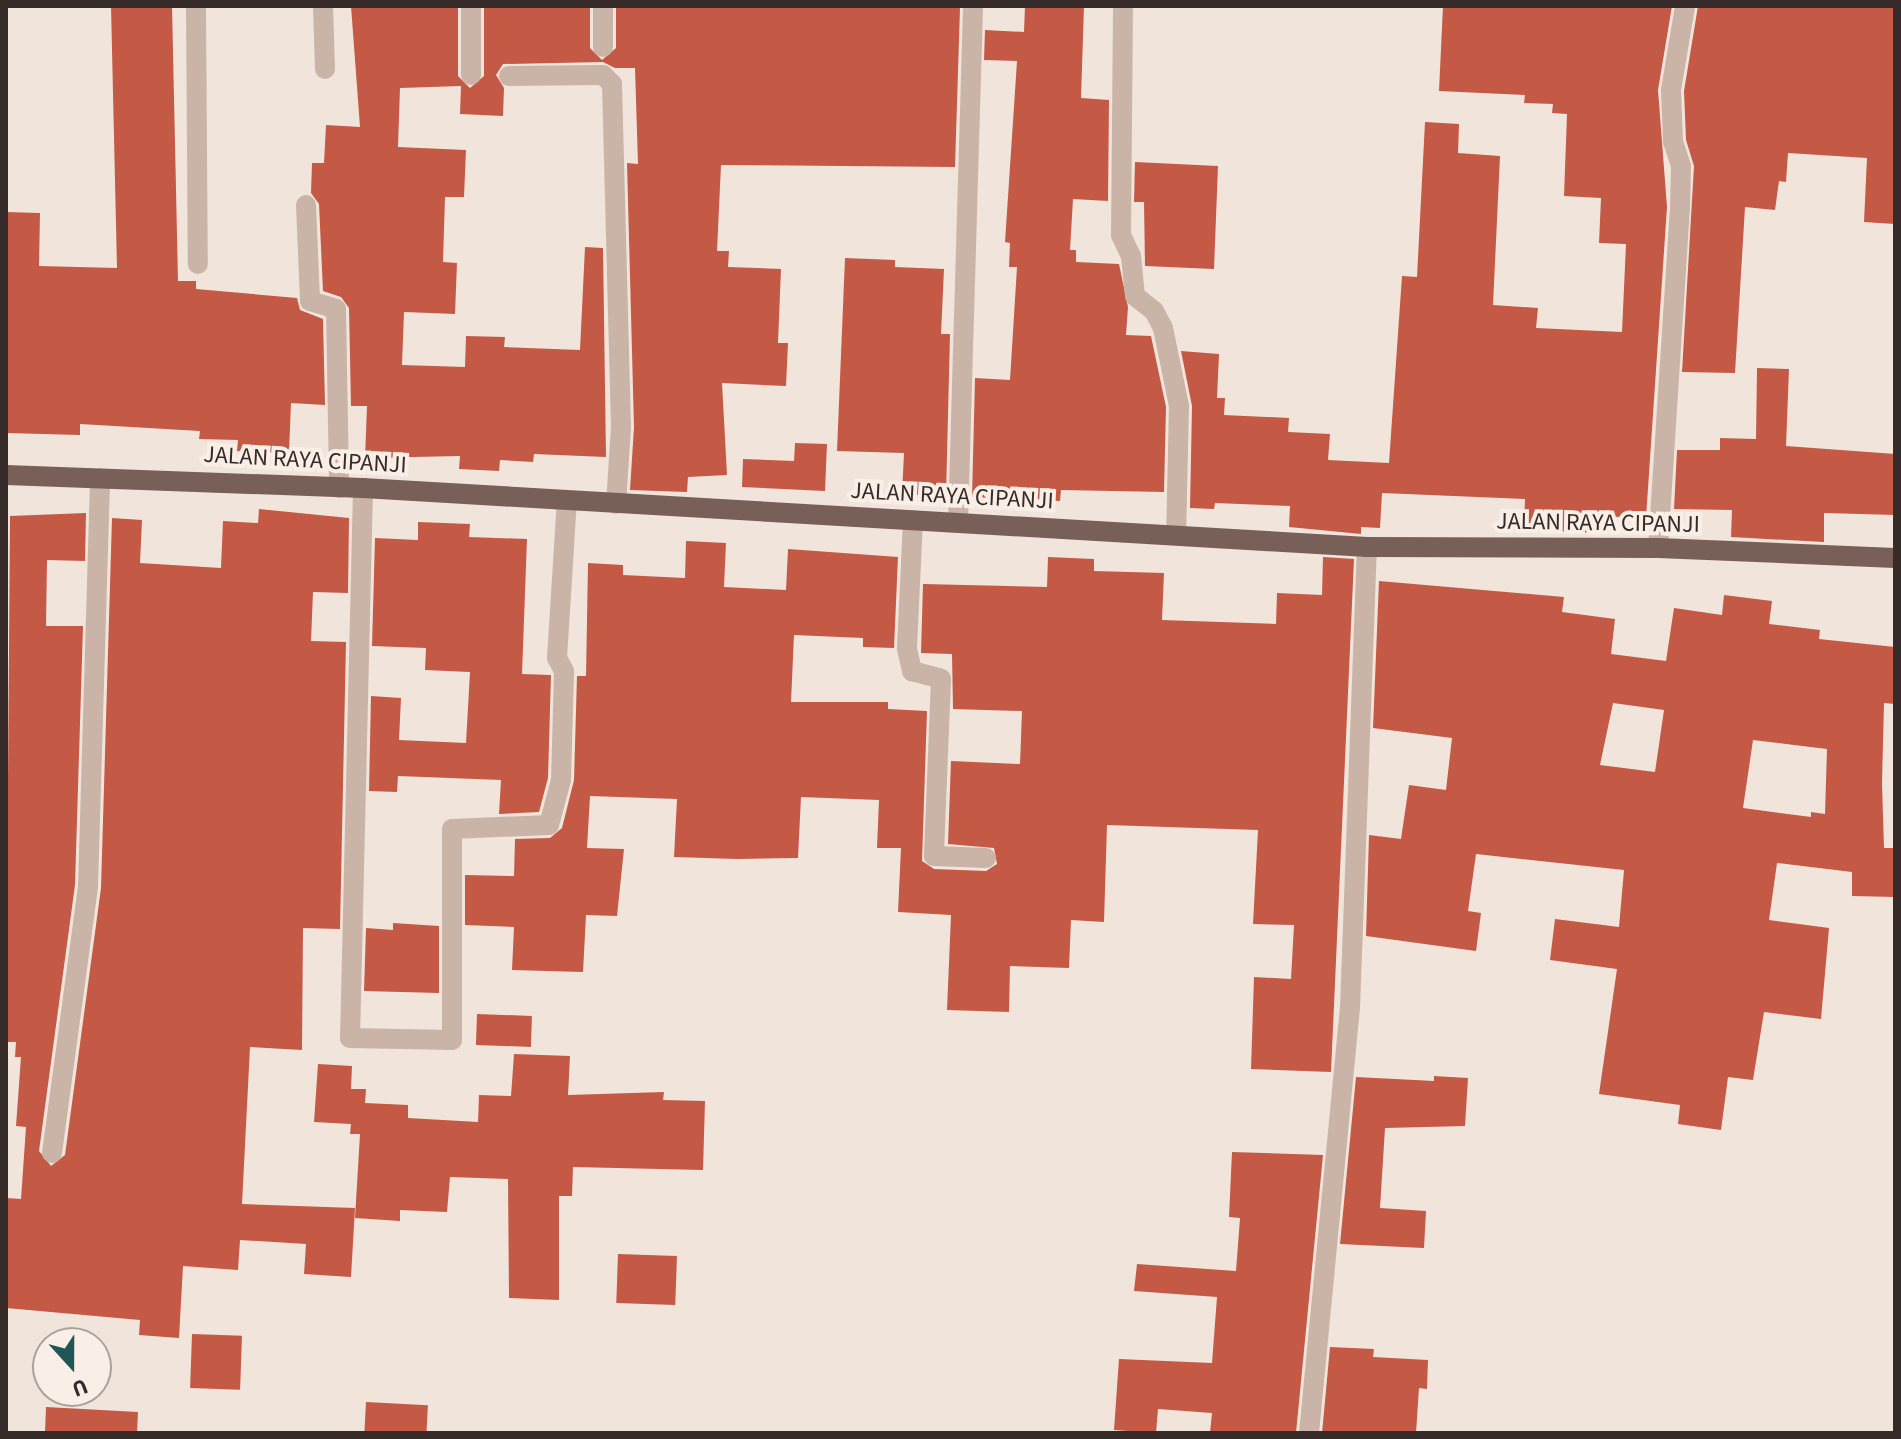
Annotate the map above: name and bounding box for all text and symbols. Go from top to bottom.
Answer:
street label: JALAN RAYA CIPANJI [203,440,407,480]
street label: JALAN RAYA CIPANJI [850,476,1054,516]
street label: JALAN RAYA CIPANJI [1496,507,1700,539]
north arrow [32,1327,112,1407]
text: U [67,1370,92,1405]

